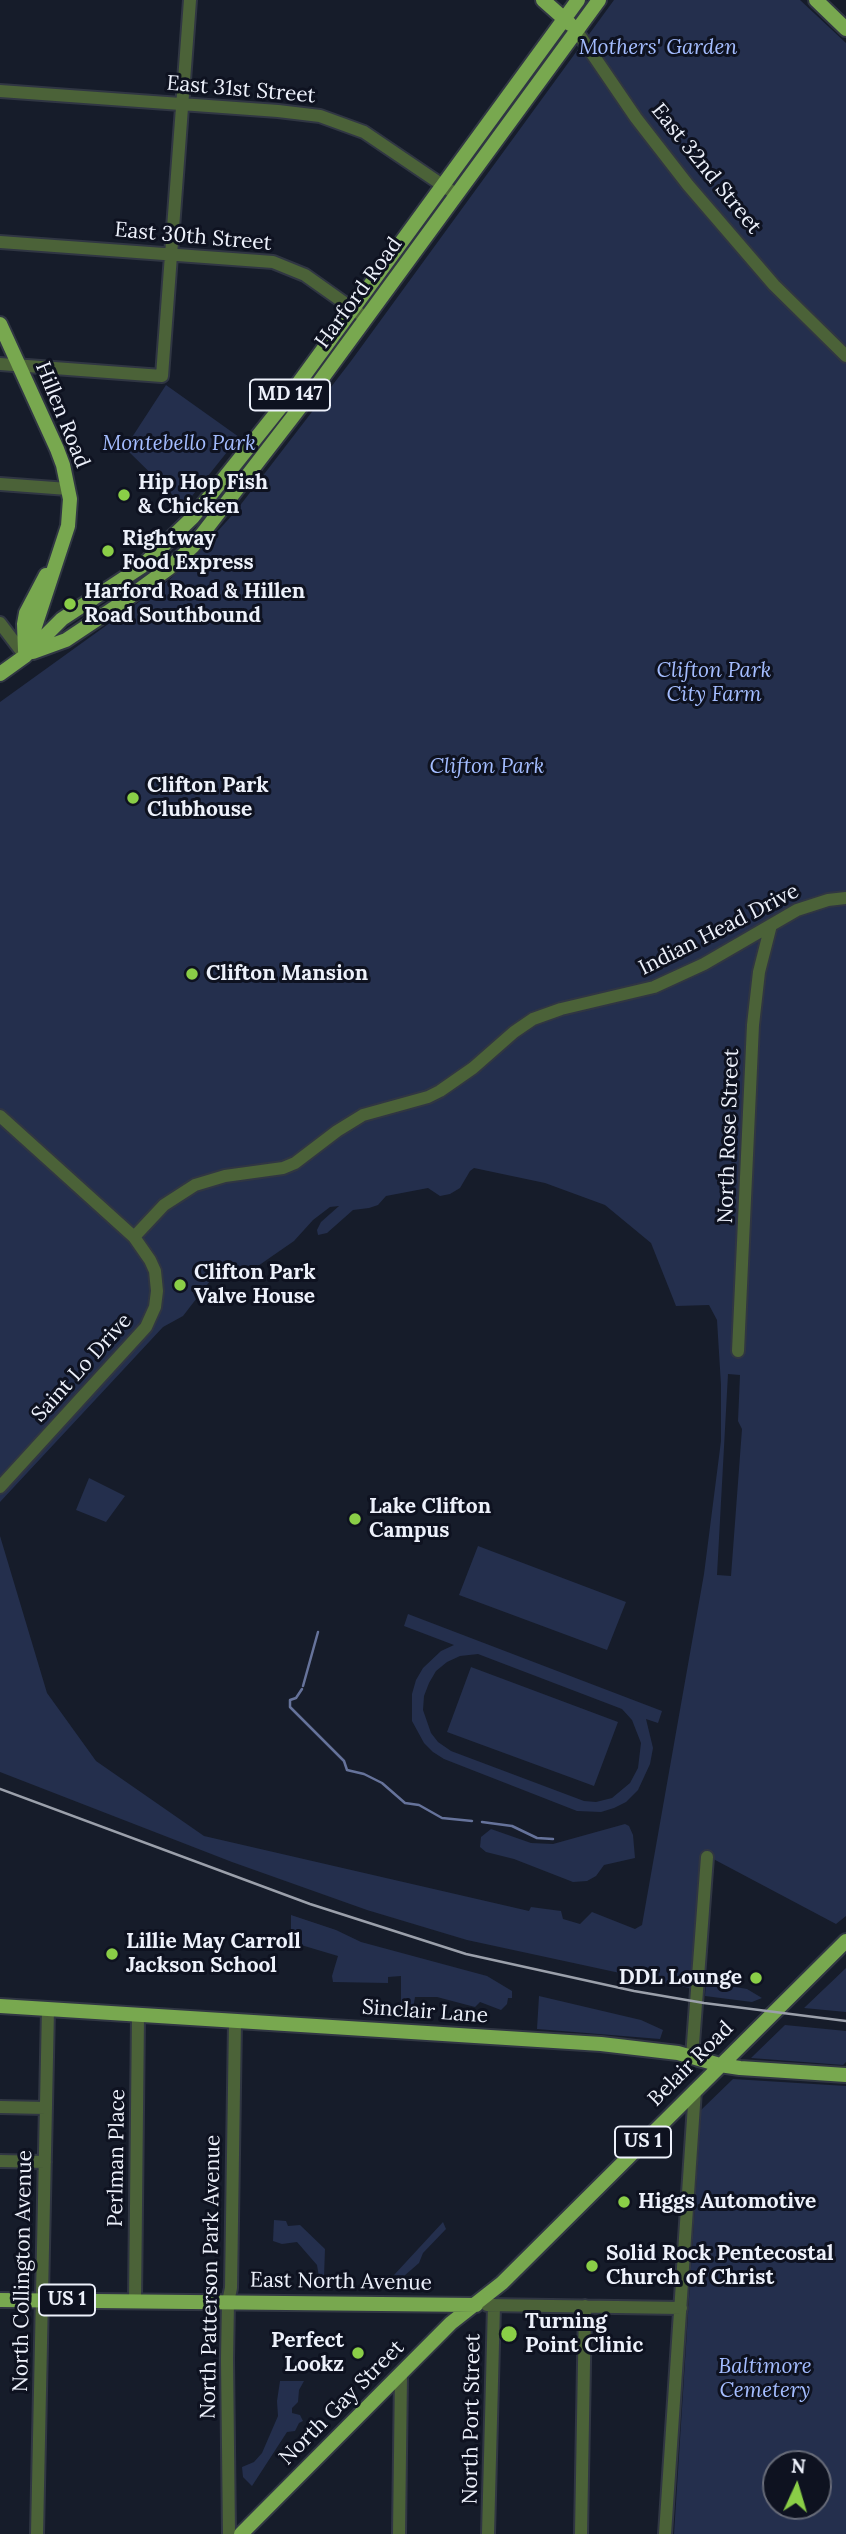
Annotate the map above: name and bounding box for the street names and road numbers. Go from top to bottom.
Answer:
street label: East 31st Street [165,71,317,109]
street label: East 32nd Street [646,99,766,239]
street label: East 30th Street [113,218,273,256]
street label: Harford Road [310,233,408,353]
street label: Hillen Road [29,358,95,472]
road number: MD 147 [250,380,330,410]
street label: Indian Head Drive [635,879,803,981]
street label: North Rose Street [713,1048,745,1224]
street label: Saint Lo Drive [27,1309,137,1427]
street label: Sinclair Lane [361,1995,489,2029]
street label: Belair Road [643,2016,739,2112]
street label: Perlman Place [103,2089,131,2227]
road number: US 1 [615,2126,671,2158]
street label: North Patterson Park Avenue [196,2135,226,2419]
street label: North Collington Avenue [8,2150,38,2392]
street label: East North Avenue [250,2268,432,2296]
road number: US 1 [39,2284,95,2316]
street label: North Port Street [458,2333,486,2505]
street label: North Gay Street [274,2335,410,2471]

